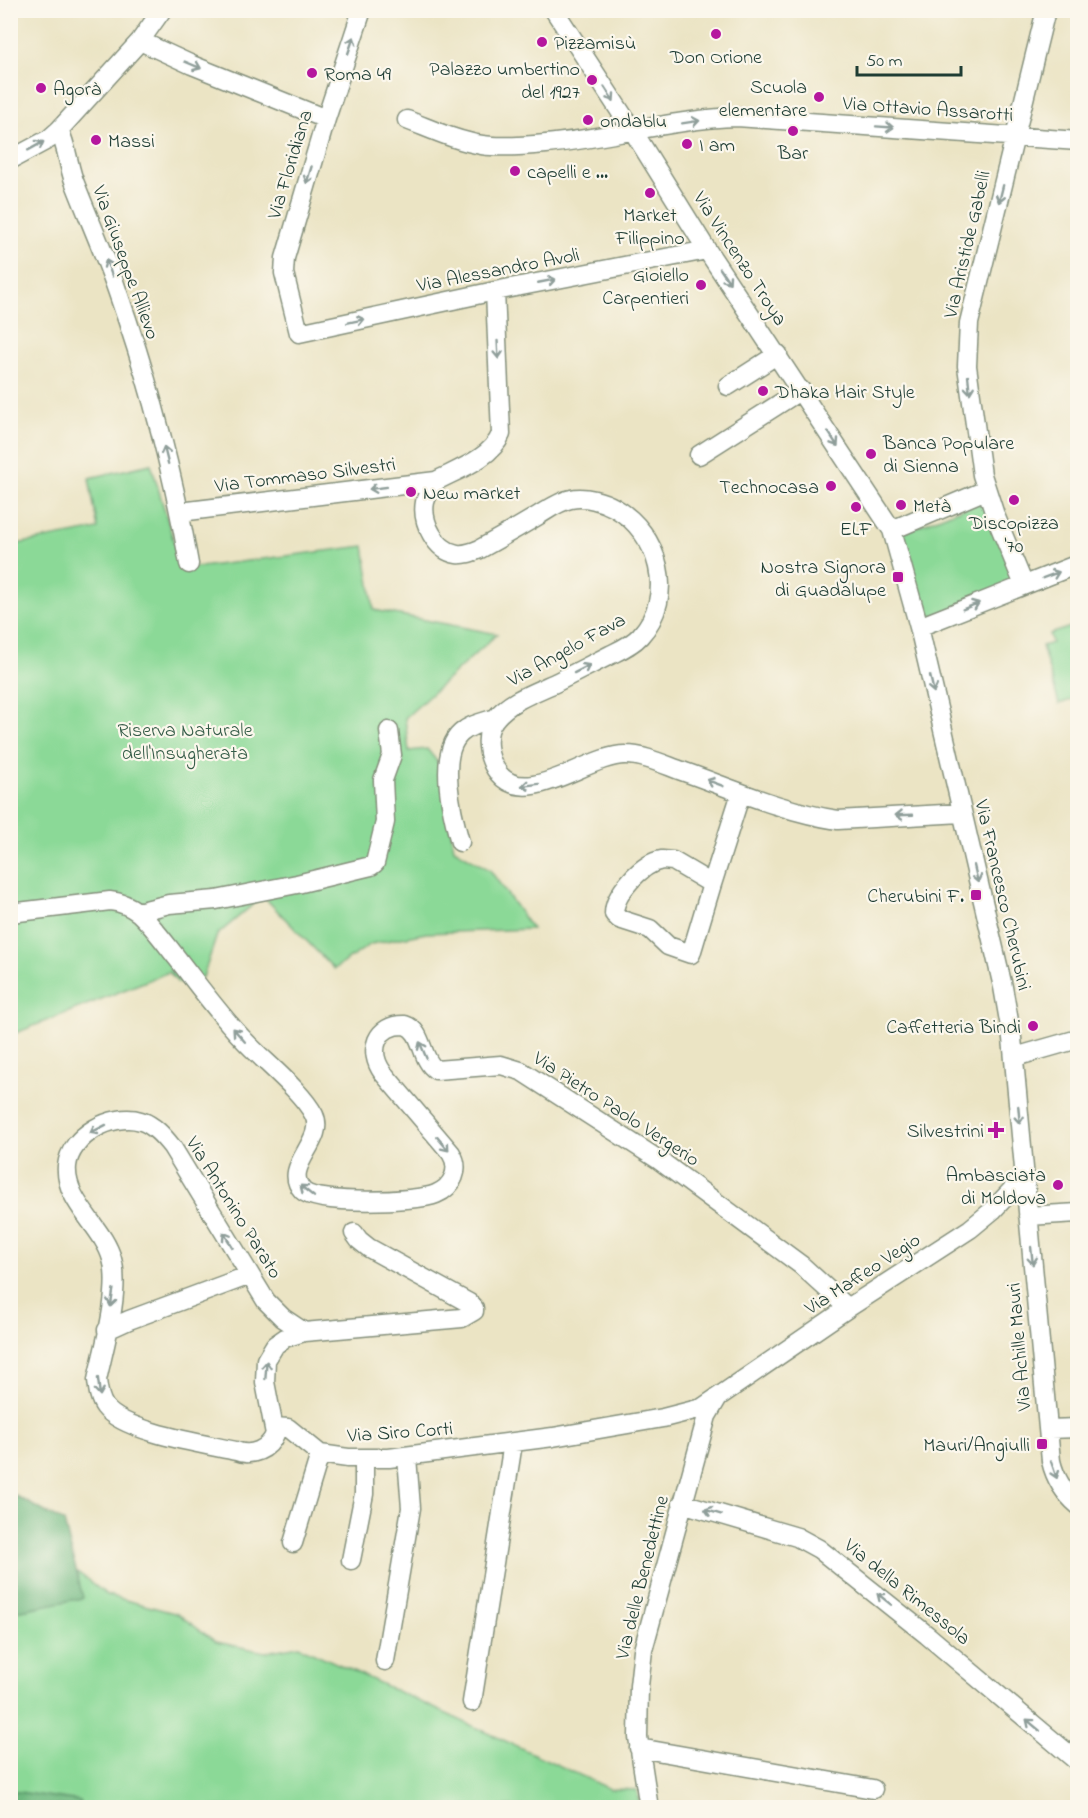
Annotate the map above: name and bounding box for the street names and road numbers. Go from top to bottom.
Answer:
street label: Via Ottavio Assarotti [841,90,1014,131]
street label: Via Floridiana [261,107,322,224]
street label: Via Aristide Gabelli [937,168,1000,322]
street label: Via Giuseppe Allievo [83,181,166,344]
street label: Via Vincenzo Troya [684,186,793,332]
street label: Via Alessandro Avoli [414,241,582,302]
street label: Via Tommaso Silvestri [212,451,397,502]
street label: Via Angelo Fava [502,607,632,697]
street label: Via Francesco Cherubini [965,796,1038,994]
street label: Via Pietro Paolo Vergerio [525,1045,705,1176]
street label: Via Antonino Parato [177,1131,288,1285]
street label: Via Maffeo Vegio [799,1227,928,1325]
street label: Via Achille Mauri [1000,1281,1041,1413]
street label: Via Siro Corti [345,1415,454,1452]
street label: Via delle Benedettine [609,1493,678,1664]
street label: Via della Rimessola [836,1532,976,1653]

